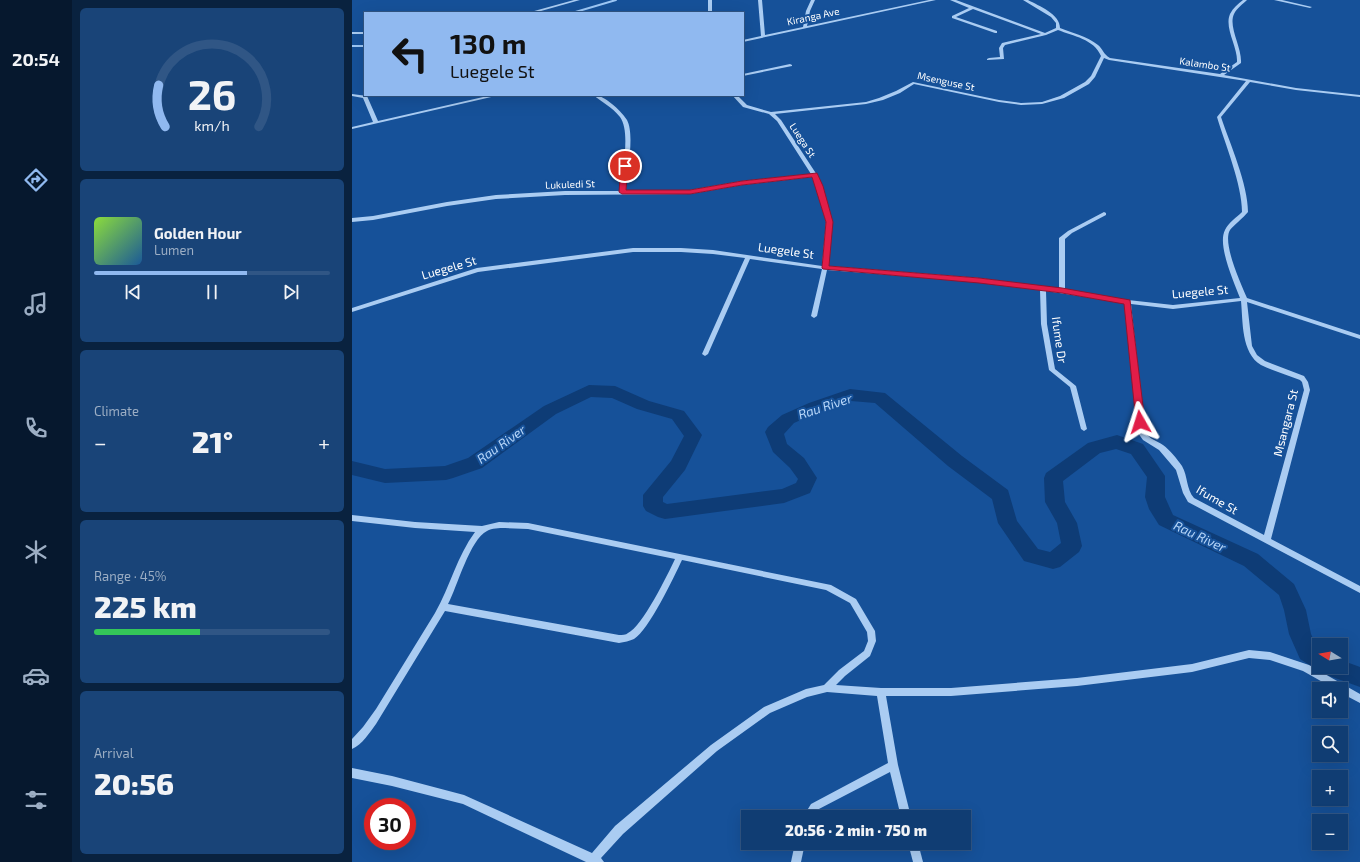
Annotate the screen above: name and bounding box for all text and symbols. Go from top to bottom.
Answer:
street label: Kiranga Ave [786,5,840,27]
text: 130 m [450,26,526,60]
icon: left [384,28,436,80]
text: 20:54 [12,48,60,70]
street label: Kalambo St [1179,54,1232,74]
text: Luegele St [450,60,535,82]
text: 26 [188,68,236,118]
street label: Msenguse St [916,69,976,93]
text: km/h [194,117,230,134]
street label: Luega St [787,120,819,160]
pin [608,149,642,183]
icon: arrive [614,155,636,177]
icon: directions [22,166,50,194]
street label: Lukuledi St [545,177,595,191]
text: Golden Hour [154,224,242,242]
street label: Luegele St [757,239,815,261]
text: Lumen [154,242,194,258]
street label: Luegele St [420,252,478,282]
icon: previous [122,281,144,303]
icon: pause [201,281,223,303]
icon: next [280,281,302,303]
street label: Luegele St [1171,282,1229,300]
icon: music [22,290,50,318]
street label: Ifume Dr [1050,316,1070,364]
street label: Msangara St [1270,387,1300,458]
water label: Rau River [796,389,855,422]
position arrow [1119,401,1161,443]
text: Climate [94,403,139,419]
icon: phone [22,414,50,442]
water label: Rau River [473,421,529,467]
text: 21° [192,423,233,459]
text: − [94,429,107,455]
text: + [318,429,330,455]
street label: Ifume St [1194,482,1241,517]
water label: Rau River [1171,517,1229,555]
icon: climate [22,538,50,566]
text: Range · 45% [94,568,166,584]
text: 225 km [94,588,197,624]
north arrow [1312,638,1348,674]
map controls [1312,638,1348,850]
icon: car [22,662,50,690]
button: sound [1312,682,1348,718]
button: search [1312,726,1348,762]
text: Arrival [94,745,134,761]
text: 20:56 [94,765,174,801]
button: + [1312,770,1348,806]
icon: filters [22,786,50,814]
speed limit sign: 30 [364,798,416,850]
button: − [1312,814,1348,850]
text: 20:56 · 2 min · 750 m [785,821,927,839]

